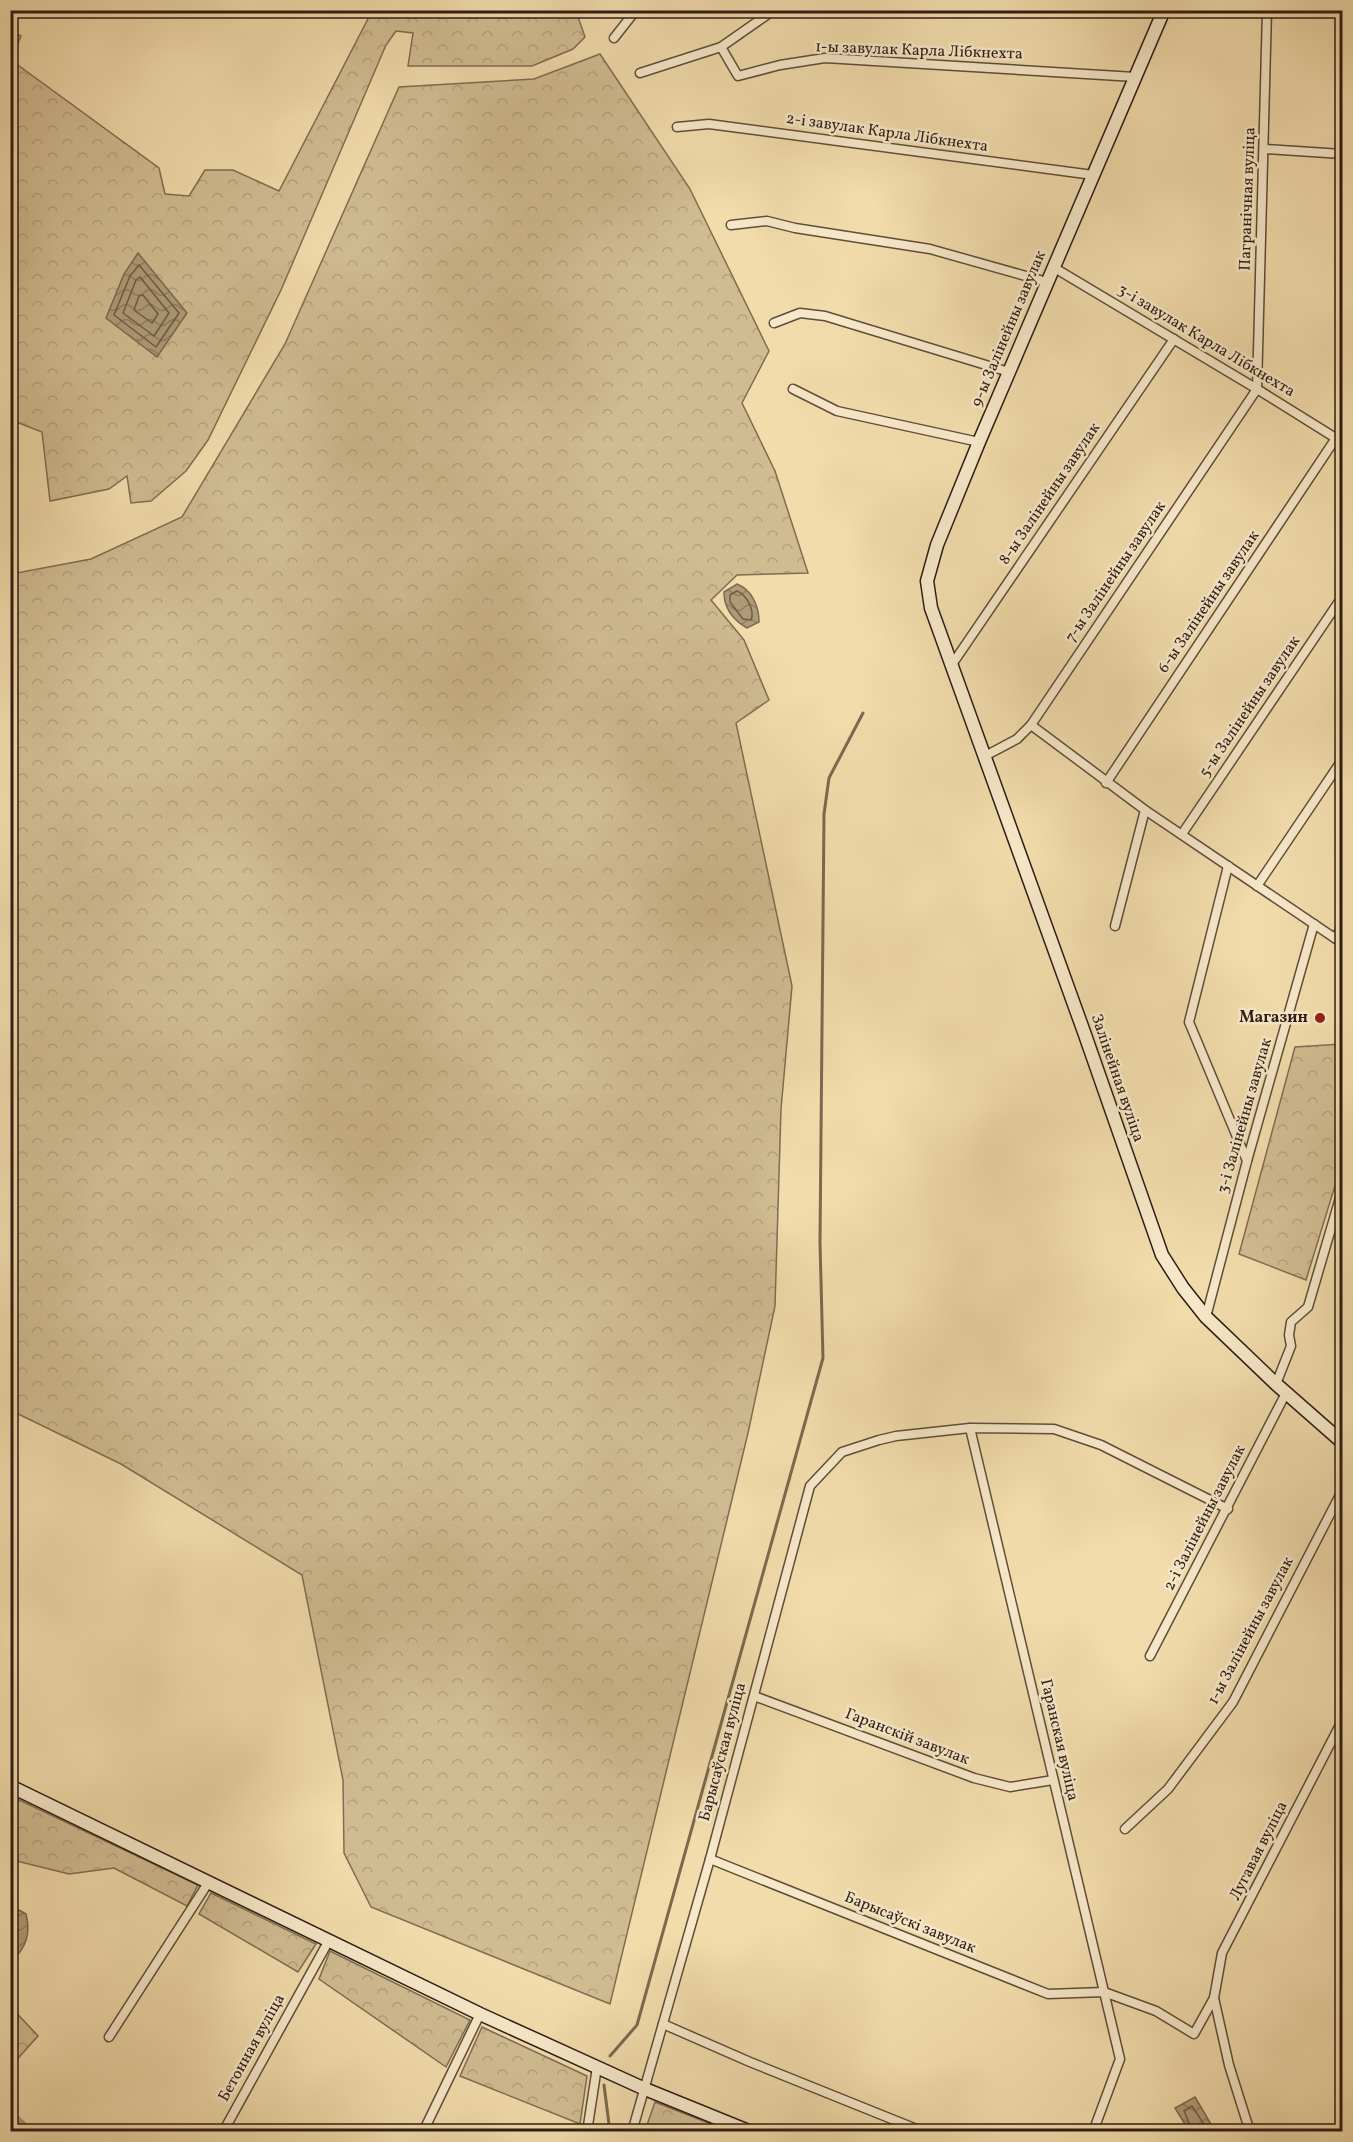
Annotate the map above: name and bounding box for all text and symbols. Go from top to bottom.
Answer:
street label: 1-ы завулак Карла Лібкнехта [815,36,1023,66]
street label: 2-і завулак Карла Лібкнехта [784,108,990,158]
street label: Пагранічная вуліца [1235,127,1262,271]
street label: 9-ы Залінейны завулак [966,247,1052,410]
street label: 3-і завулак Карла Лібкнехта [1113,279,1299,403]
street label: 8-ы Залінейны завулак [994,418,1106,569]
street label: 7-ы Залінейны завулак [1060,497,1172,647]
street label: 6-ы Залінейны завулак [1153,526,1265,678]
street label: 5-ы Залінейны завулак [1194,631,1306,782]
place label: Магазин [1239,1007,1308,1029]
street label: Залінейная вуліца [1085,1011,1149,1145]
marker: Магазин [1313,1011,1327,1025]
street label: 3-і Залінейны завулак [1212,1035,1278,1196]
street label: 2-і Залінейны завулак [1159,1441,1252,1595]
street label: 1-ы Залінейны завулак [1203,1553,1300,1709]
street label: Гаранская вуліца [1034,1677,1084,1803]
street label: Барысаўская вуліца [694,1680,752,1824]
street label: Гаранскій завулак [842,1703,973,1771]
street label: Лугавая вуліца [1225,1798,1293,1904]
street label: Барысаўскі завулак [841,1887,979,1960]
street label: Бетонная вуліца [213,1990,291,2106]

